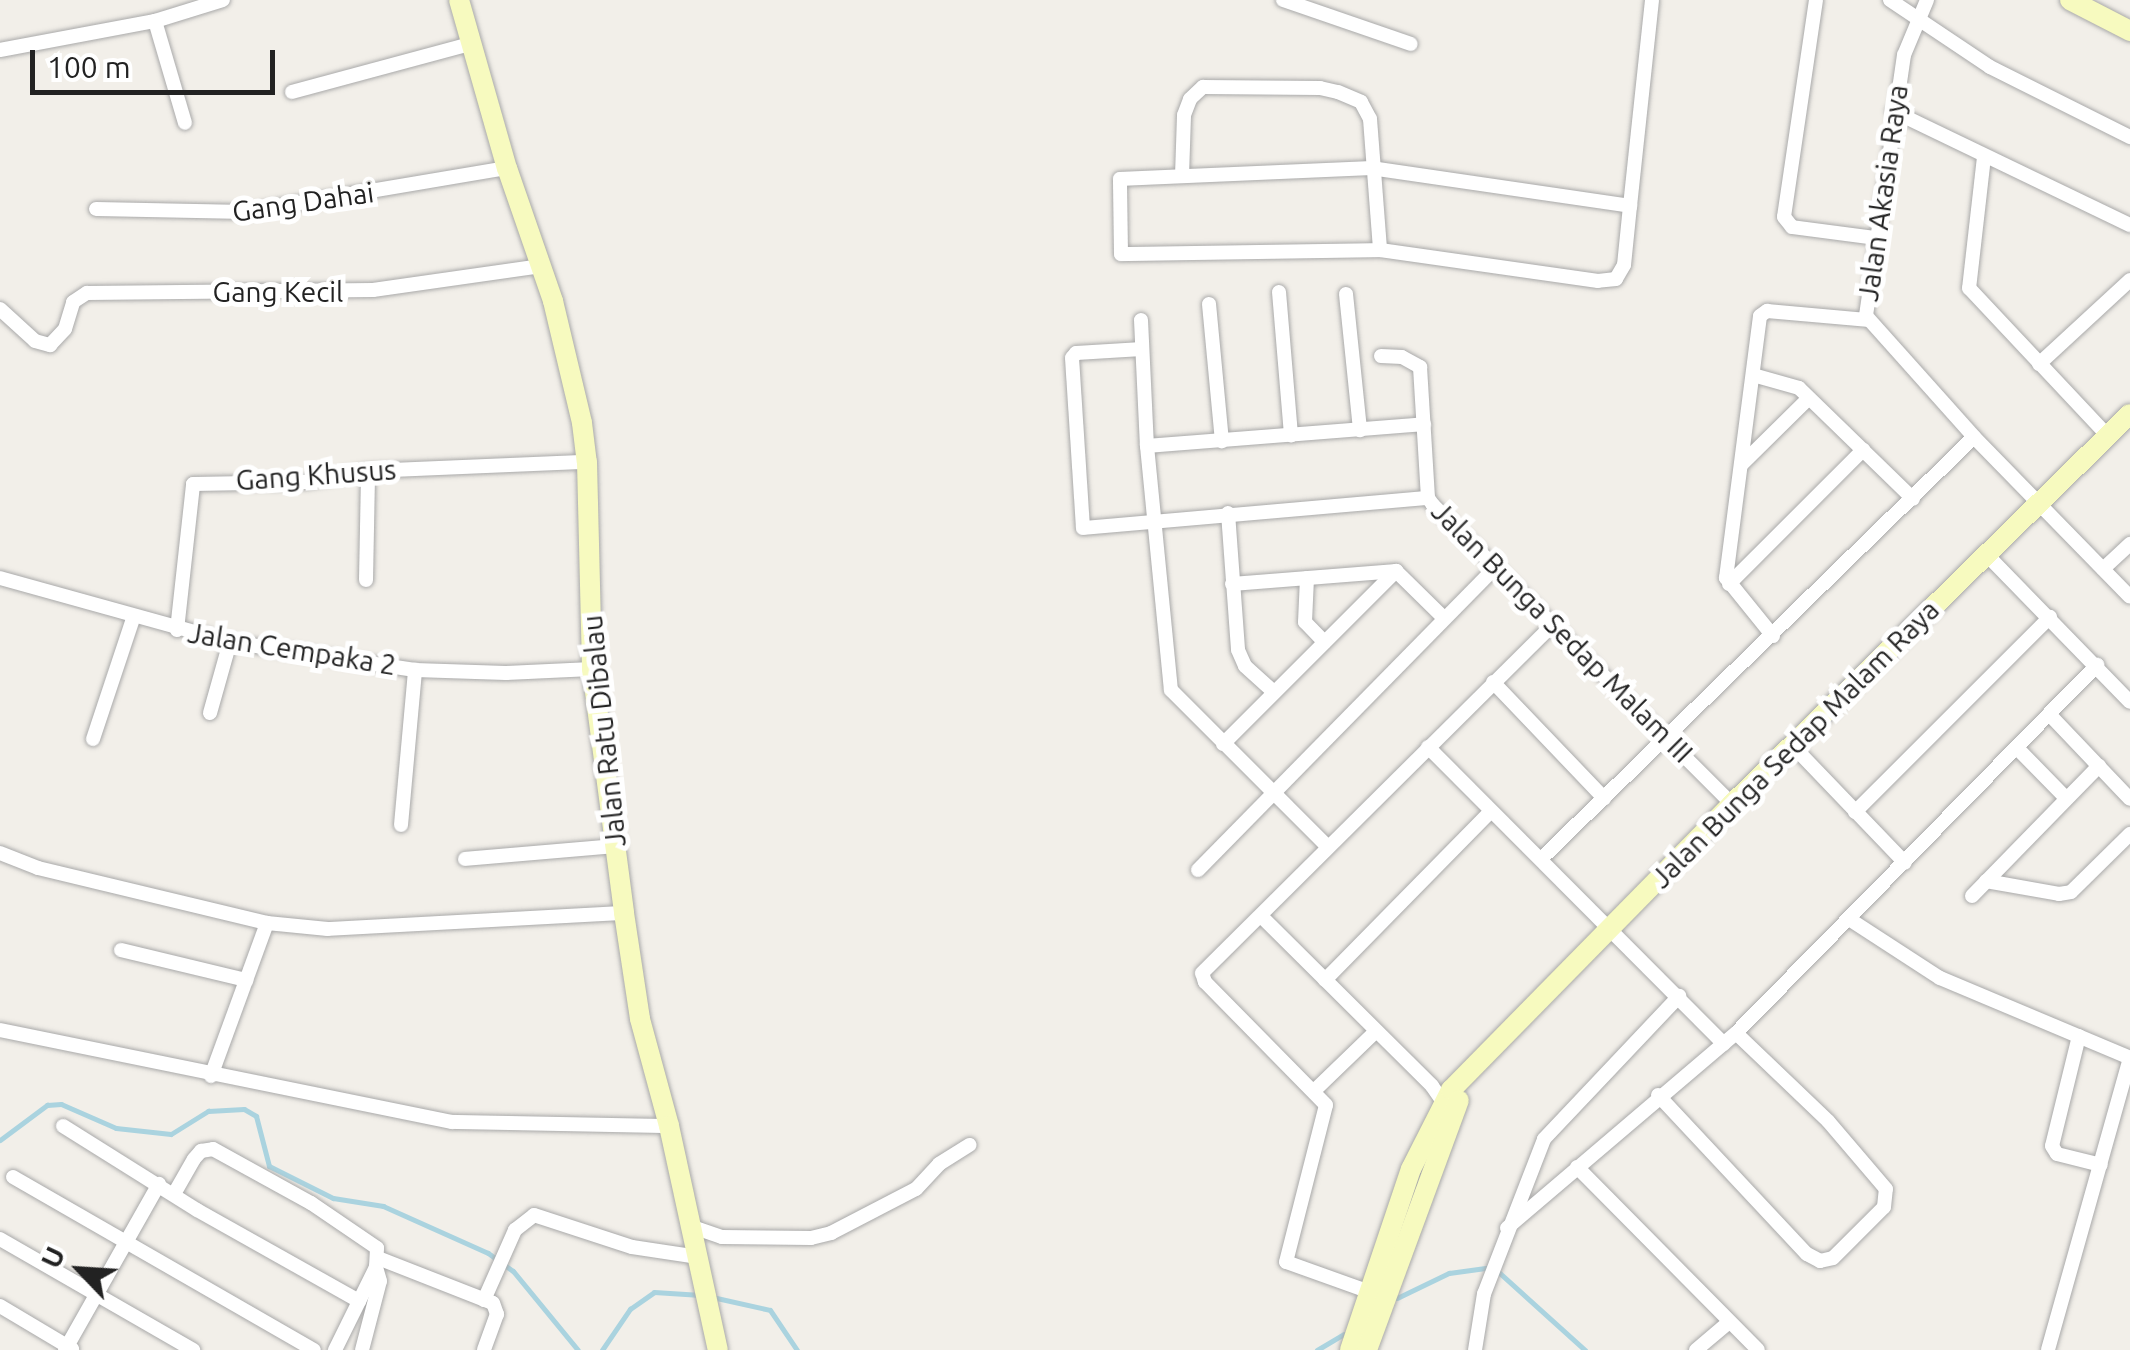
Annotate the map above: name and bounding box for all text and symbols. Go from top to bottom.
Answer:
scale bar [35,30,280,92]
text: 100 m [47,50,131,84]
street label: Jalan Akasia Raya [1851,83,1915,303]
street label: Gang Dahai [230,175,376,229]
street label: Gang Kecil [213,275,343,309]
street label: Gang Khusus [235,453,397,497]
street label: Jalan Bunga Sedap Malam III [1425,495,1699,769]
street label: Jalan Bunga Sedap Malam Raya [1644,593,1946,895]
street label: Jalan Ratu Dibalau [575,614,633,848]
street label: Jalan Cempaka 2 [185,616,399,682]
north arrow [30,1220,130,1320]
text: U [34,1242,71,1273]

